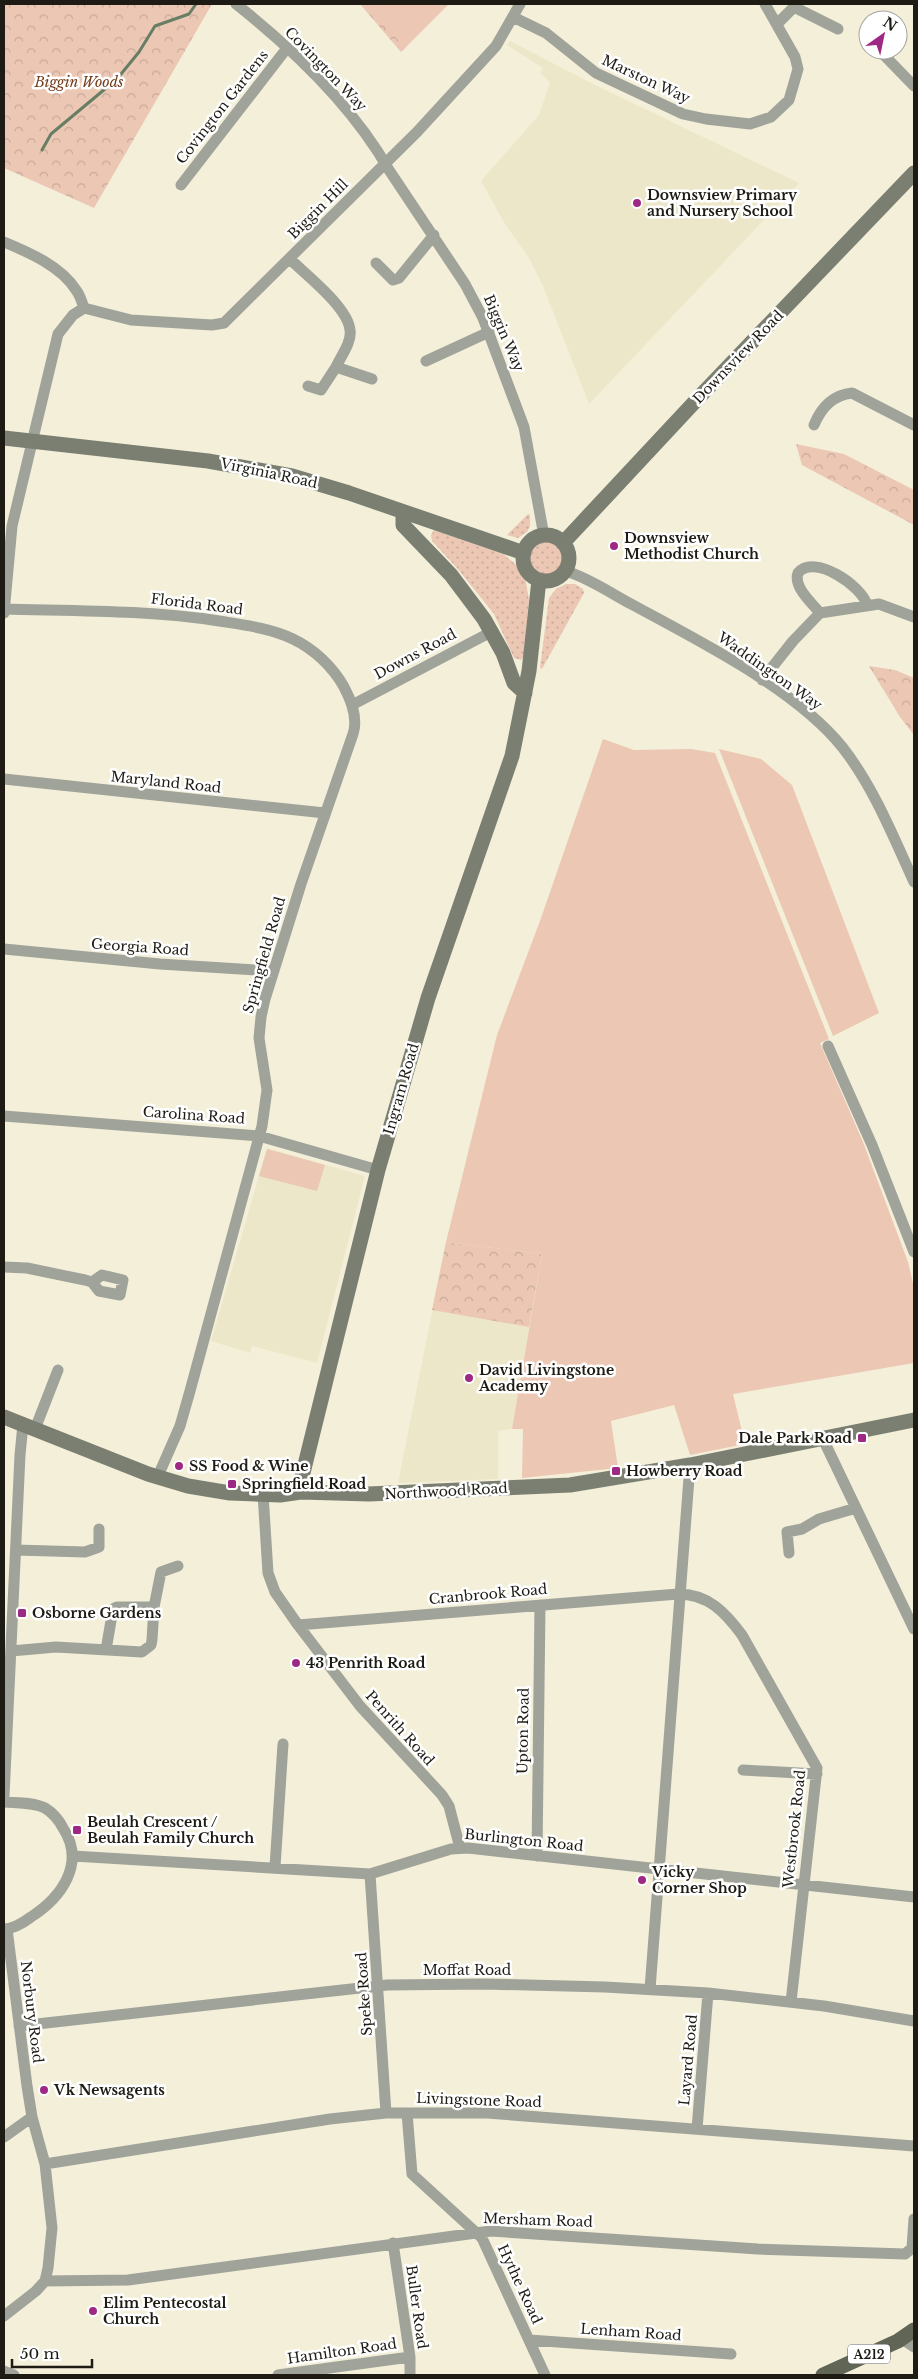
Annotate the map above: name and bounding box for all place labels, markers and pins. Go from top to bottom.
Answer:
place label: Downsview Primary and Nursery School [647,186,798,220]
marker: Downsview Primary and Nursery School [631,197,643,209]
place label: Downsview Methodist Church [624,529,759,563]
marker: Downsview Methodist Church [608,540,620,552]
place label: David Livingstone Academy [478,1361,614,1395]
marker: David Livingstone Academy [463,1372,475,1384]
place label: Dale Park Road [738,1429,852,1447]
marker: Dale Park Road [856,1432,868,1444]
place label: SS Food & Wine [189,1457,308,1475]
marker: SS Food & Wine [173,1460,185,1472]
place label: Howberry Road [626,1462,743,1480]
marker: Howberry Road [610,1465,622,1477]
place label: Springfield Road [242,1475,367,1493]
marker: Springfield Road [226,1478,238,1490]
place label: Osborne Gardens [32,1604,162,1622]
marker: Osborne Gardens [16,1607,28,1619]
place label: 43 Penrith Road [306,1654,426,1672]
marker: 43 Penrith Road [290,1657,302,1669]
place label: Beulah Crescent / Beulah Family Church [87,1813,254,1847]
marker: Beulah Crescent / Beulah Family Church [71,1824,83,1836]
place label: Vicky Corner Shop [651,1863,747,1897]
marker: Vicky Corner Shop [636,1874,648,1886]
place label: Vk Newsagents [53,2081,165,2099]
marker: Vk Newsagents [38,2084,50,2096]
place label: Elim Pentecostal Church [103,2294,227,2328]
marker: Elim Pentecostal Church [87,2305,99,2317]

